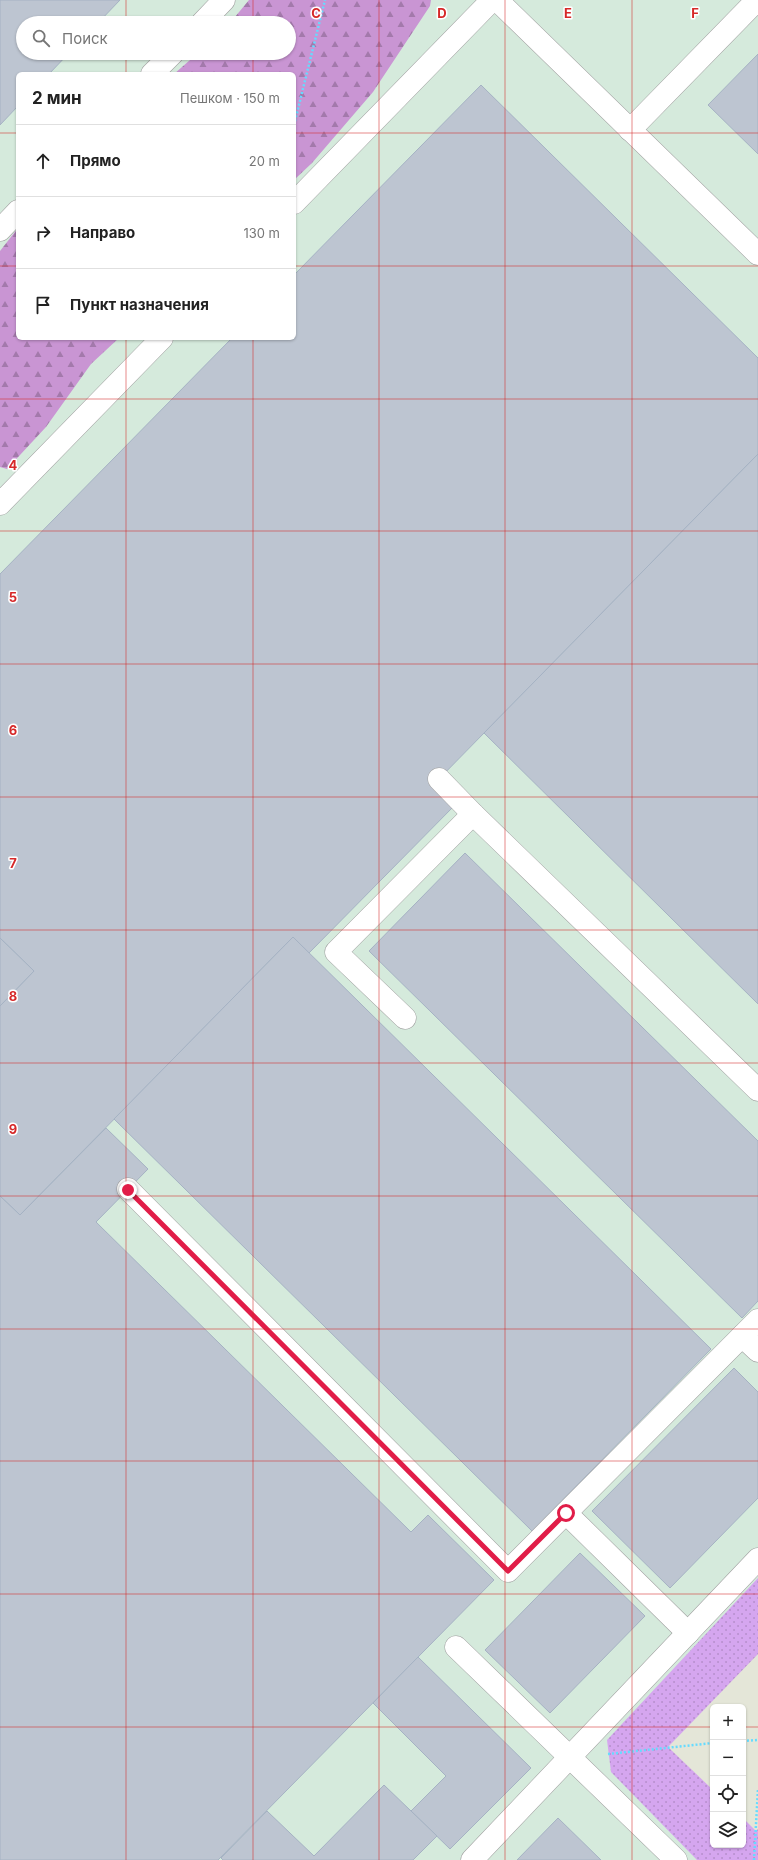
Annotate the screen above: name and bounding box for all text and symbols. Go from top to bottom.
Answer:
text: C [311,5,321,21]
text: D [437,5,447,21]
text: E [564,5,572,21]
text: F [691,5,699,21]
search box [16,16,296,60]
icon: search [30,27,52,49]
text: Поиск [62,29,108,48]
text: 2 мин [32,88,82,108]
text: Пешком · 150 m [180,90,280,106]
icon: ahead [32,150,54,172]
text: Прямо [70,151,121,170]
text: 20 m [249,153,280,169]
icon: right [32,222,54,244]
text: Направо [70,223,135,242]
text: 130 m [243,225,280,241]
icon: arrive [32,294,54,316]
text: Пункт назначения [70,295,209,314]
text: 4 [9,457,18,473]
text: 5 [9,589,17,605]
text: 6 [9,722,17,738]
text: 7 [9,855,17,871]
text: 8 [9,988,17,1004]
text: 9 [9,1121,17,1137]
route end [119,1181,137,1199]
route start [557,1504,575,1522]
map controls [710,1704,746,1848]
button: + [710,1704,746,1740]
button: − [710,1740,746,1776]
button: locate [710,1776,746,1812]
button: layers [710,1812,746,1848]

